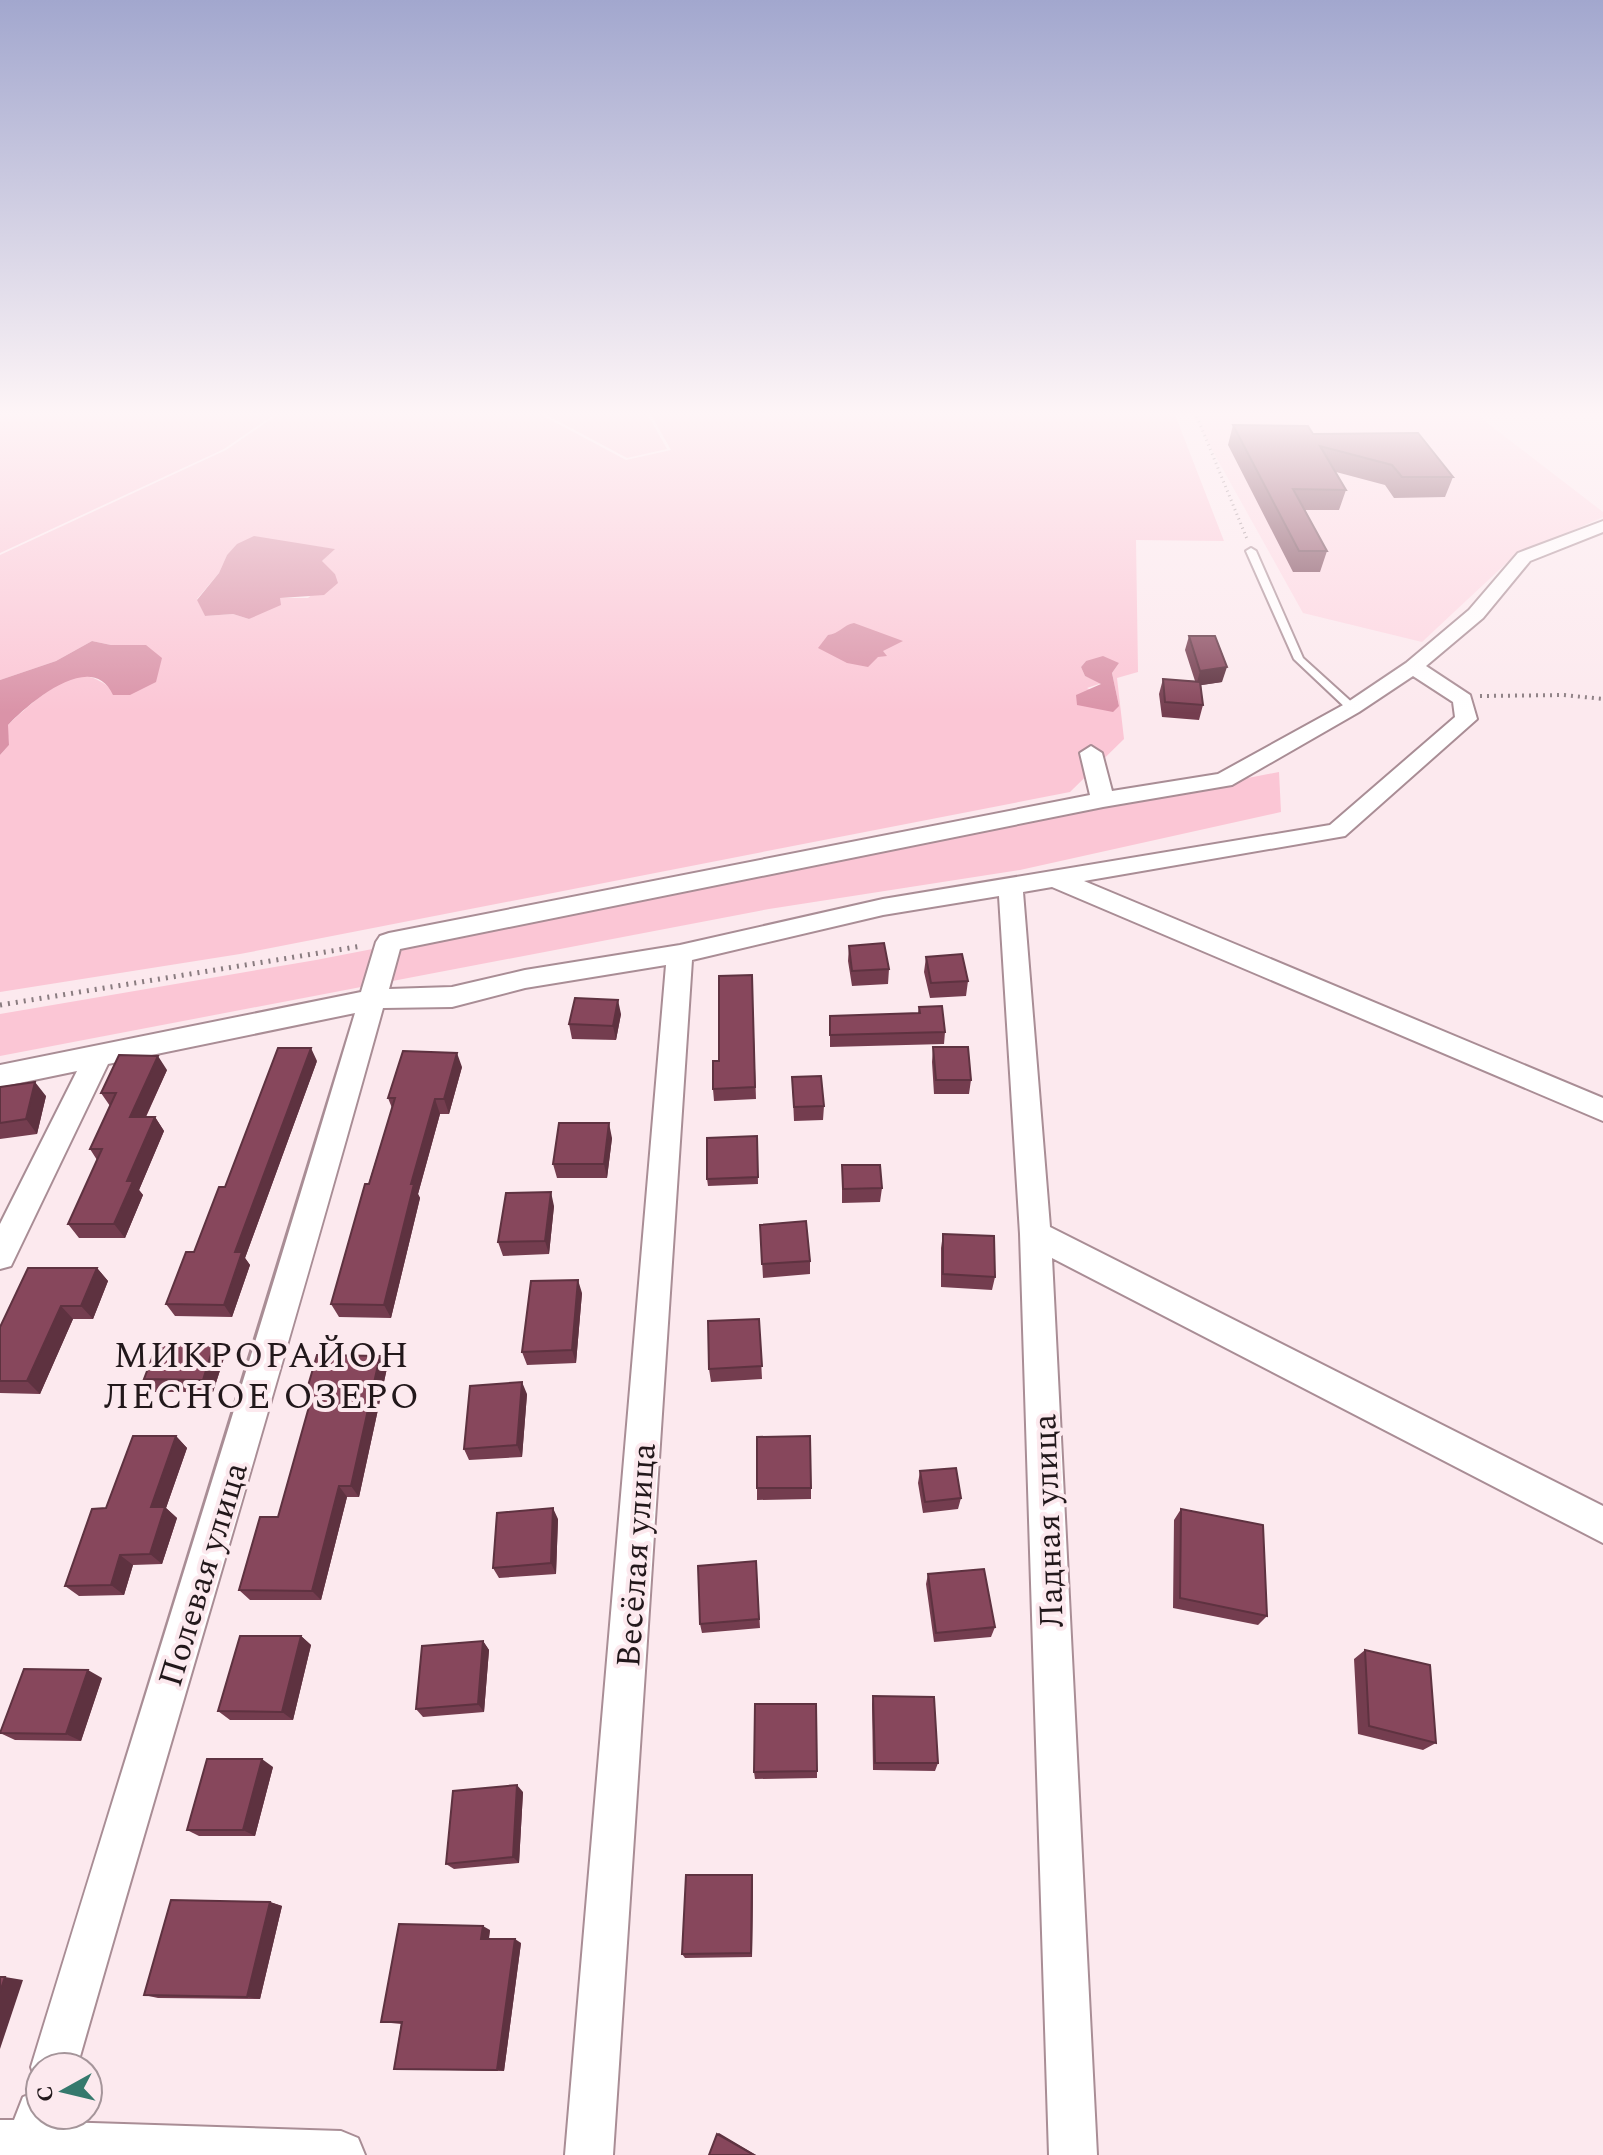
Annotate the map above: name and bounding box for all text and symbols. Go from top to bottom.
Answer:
district label: МИКРОРАЙОН ЛЕСНОЕ ОЗЕРО [103,1329,421,1425]
street label: Ладная улица [1019,1412,1079,1629]
street label: Весёлая улица [603,1441,671,1669]
street label: Полевая улица [145,1455,263,1693]
north arrow [24,2051,104,2131]
text: С [28,2084,63,2104]

